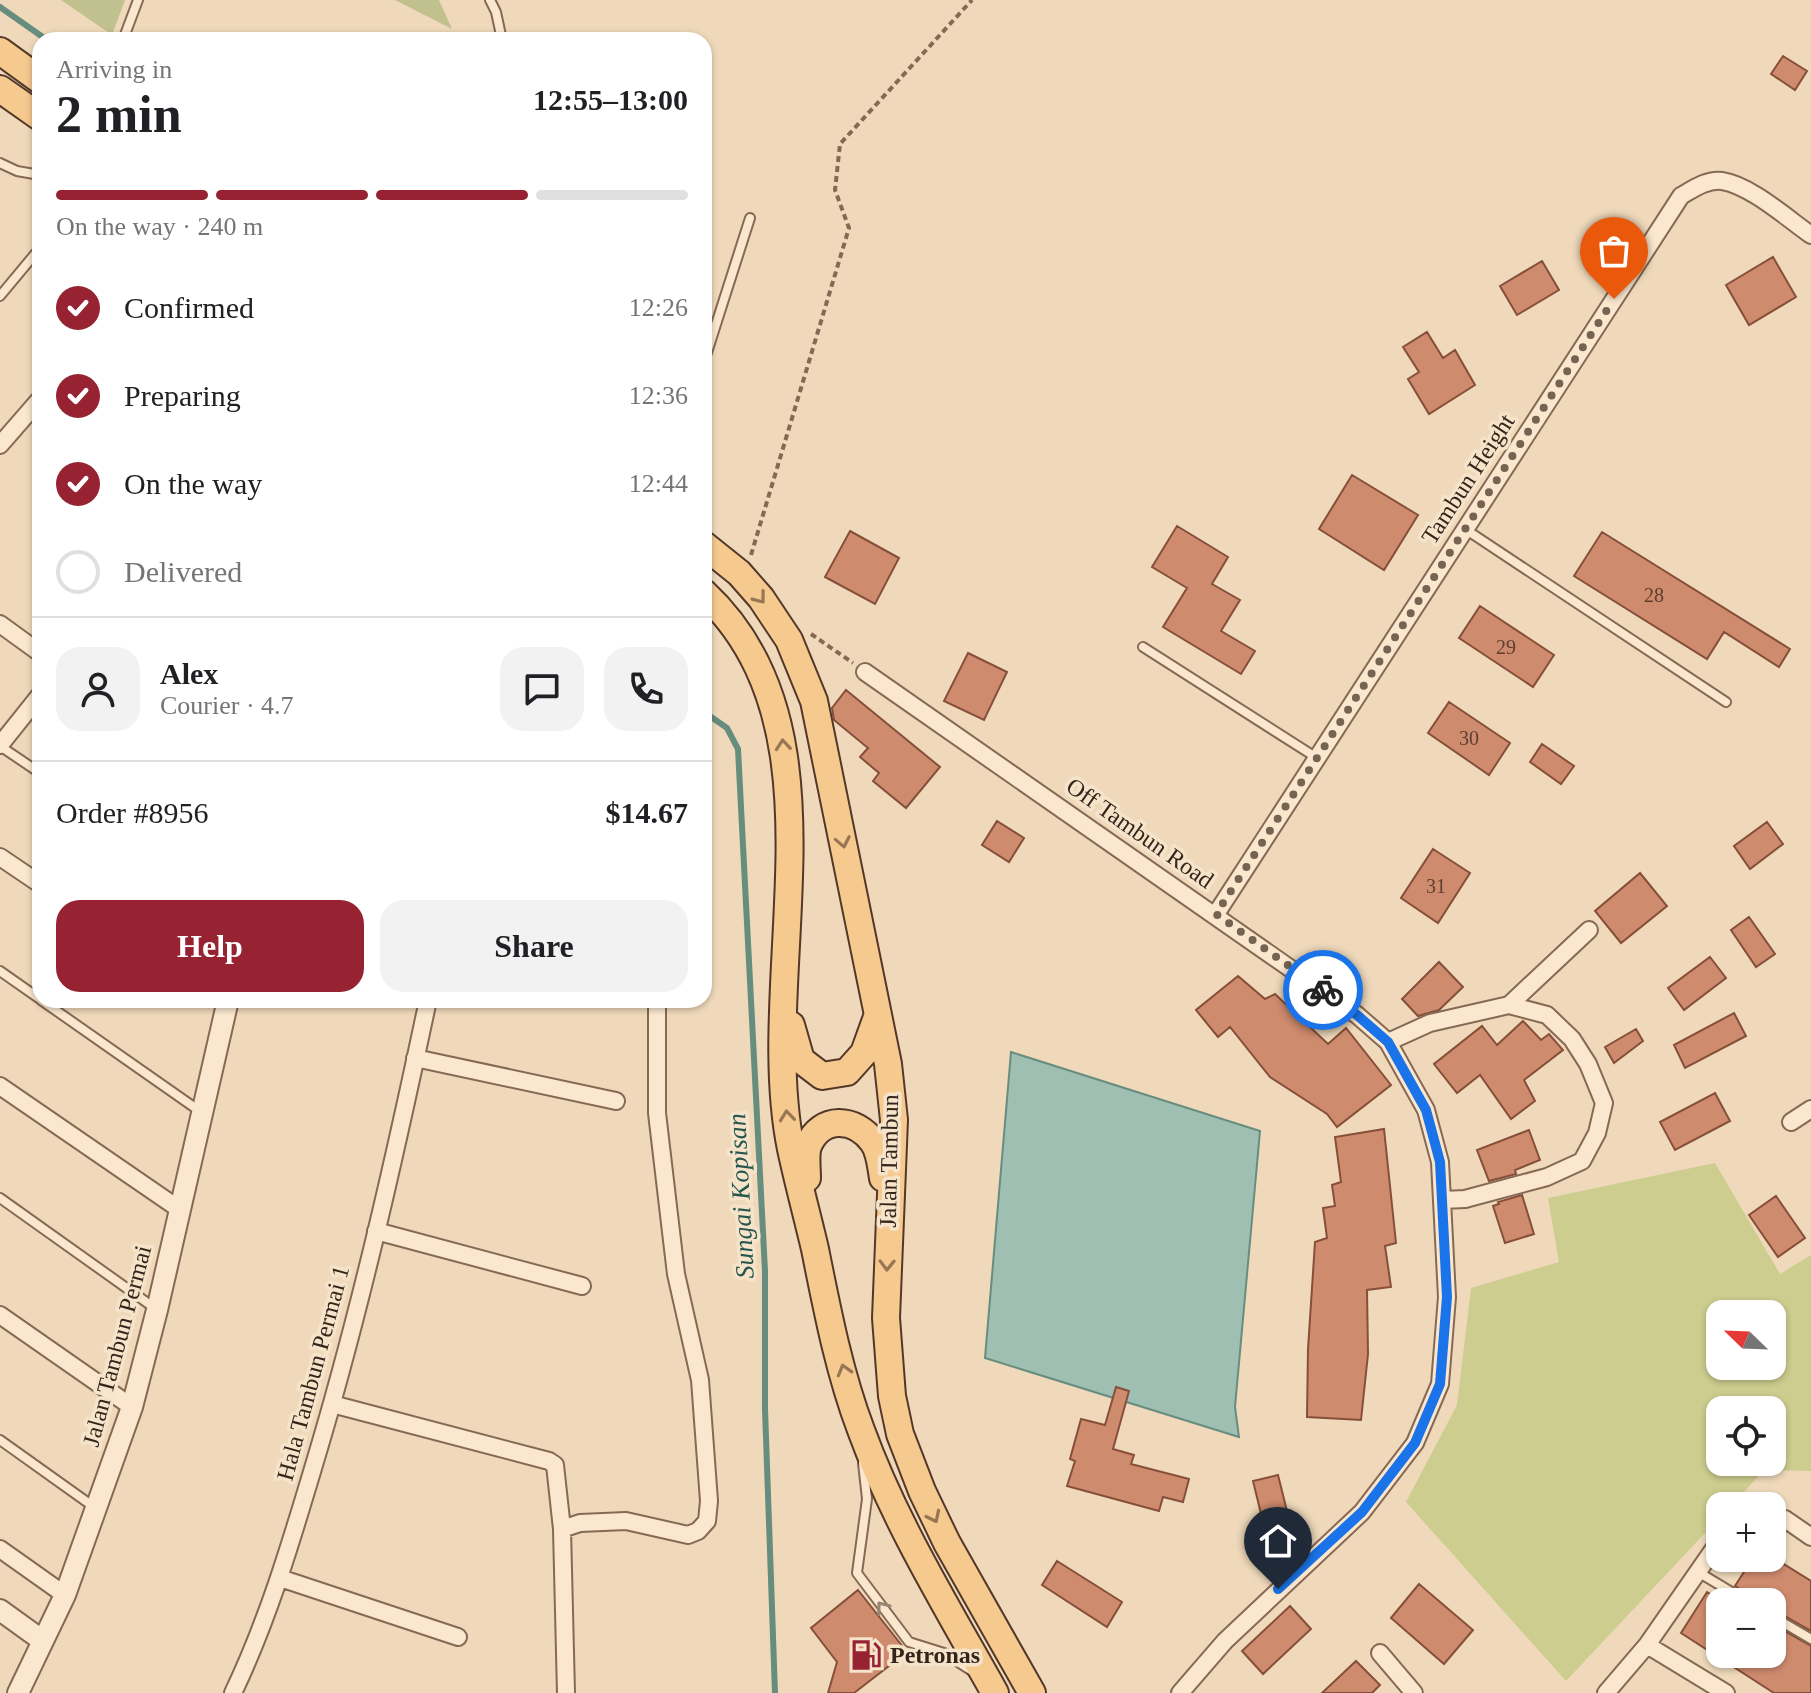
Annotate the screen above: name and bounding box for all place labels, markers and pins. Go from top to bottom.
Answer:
pin [1580,217,1648,299]
pin [1244,1507,1312,1589]
fuel station icon: Petronas [849,1638,883,1672]
place label: Petronas [890,1642,980,1668]

